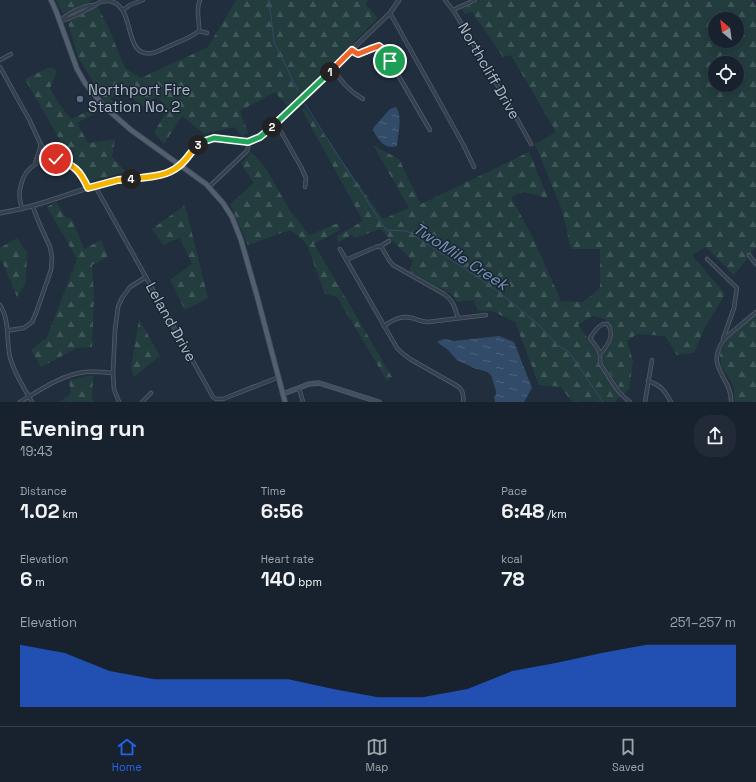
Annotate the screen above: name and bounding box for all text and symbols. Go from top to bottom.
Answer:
north arrow [708,12,744,48]
map controls [708,12,744,92]
street label: Northcliff Drive [454,19,525,123]
pin [373,44,407,78]
icon: arrive [379,50,401,72]
button: locate [708,56,744,92]
pin: 1 [320,62,340,82]
text: 1 [328,65,332,79]
place label: Northport Fire Station No. 2 [88,80,190,116]
marker: Northport Fire Station No. 2 [75,94,85,104]
pin: 2 [262,117,282,137]
text: 2 [269,120,275,134]
pin: 3 [188,135,208,155]
text: 3 [195,138,201,152]
pin [39,142,73,176]
icon: check [45,148,67,170]
pin: 4 [121,169,141,189]
text: 4 [128,172,135,186]
water label: TwoMile Creek [409,218,514,296]
street label: Leland Drive [142,279,201,365]
text: Evening run [20,414,145,442]
button: share [694,415,736,457]
text: 19:43 [20,443,53,460]
text: Distance [20,484,67,498]
text: Time [261,484,286,498]
text: Pace [501,484,527,498]
text: 1.02 [20,498,60,524]
text: 6:56 [261,498,303,524]
text: 6:48 [501,498,544,524]
text: km [60,507,78,521]
text: /km [544,507,567,521]
text: Elevation [20,552,68,566]
text: Heart rate [261,552,314,566]
text: kcal [501,552,523,566]
text: 6 [20,566,32,592]
text: 140 [261,566,295,592]
text: 78 [501,566,524,592]
text: m [32,575,45,589]
text: bpm [295,575,322,589]
text: Elevation [20,614,77,631]
text: 251–257 m [670,614,736,631]
tab: Home [112,736,142,774]
tab: Map [365,736,388,774]
tab: Saved [612,736,644,774]

